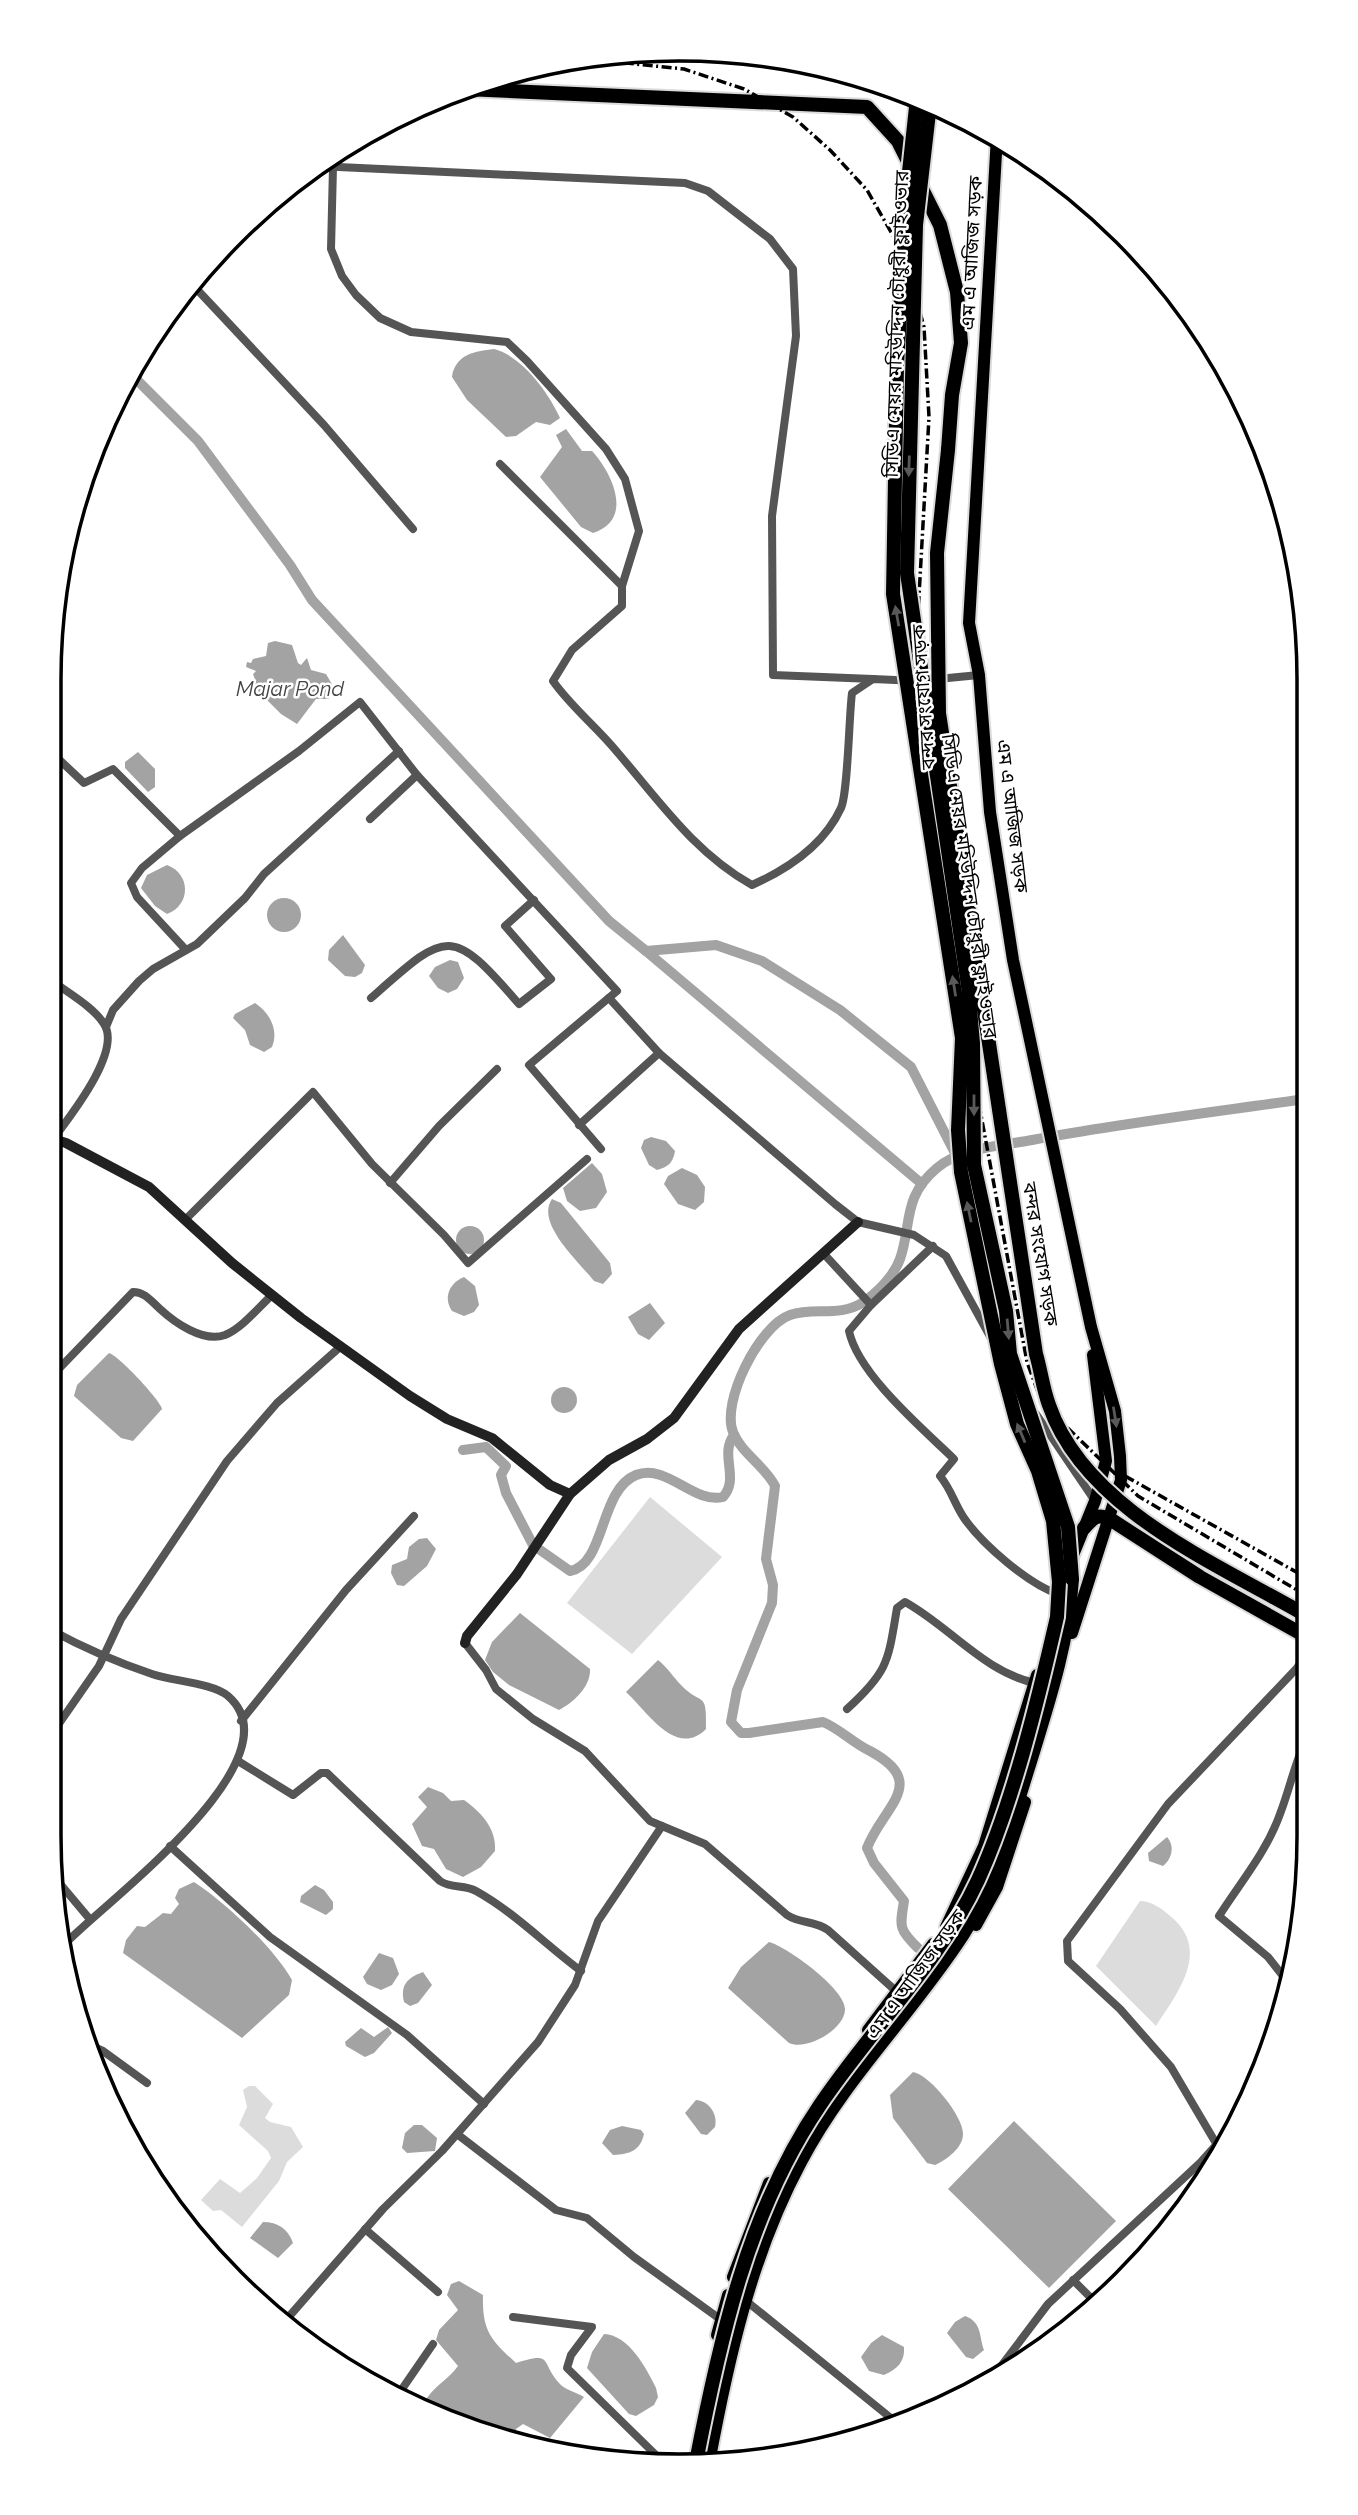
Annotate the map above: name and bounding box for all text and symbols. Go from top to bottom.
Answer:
street label: সিডিএ মেয়র মহিউদ্দিন চৌধুরী ফ্লাইওভার [880,169,913,479]
street label: এম এ আজিজ সড়ক [956,175,986,331]
one-way arrow [903,455,914,477]
one-way arrow [891,605,902,627]
street label: বন্দর সংযোগ সড়ক [907,623,939,771]
water label: Majar Pond [236,676,344,701]
street label: সিডিএ মেয়র মহিউদ্দিন চৌধুরী ফ্লাইওভার [937,731,1002,1041]
street label: এম এ আজিজ সড়ক [993,738,1033,895]
one-way arrow [948,975,959,997]
one-way arrow [968,1094,979,1116]
street label: বন্দর সংযোগ সড়ক [1019,1179,1063,1328]
one-way arrow [963,1201,974,1223]
one-way arrow [1002,1318,1013,1340]
one-way arrow [1110,1406,1121,1428]
one-way arrow [1016,1422,1027,1443]
street label: এম এ আজিজ সড়ক [861,1905,970,2043]

